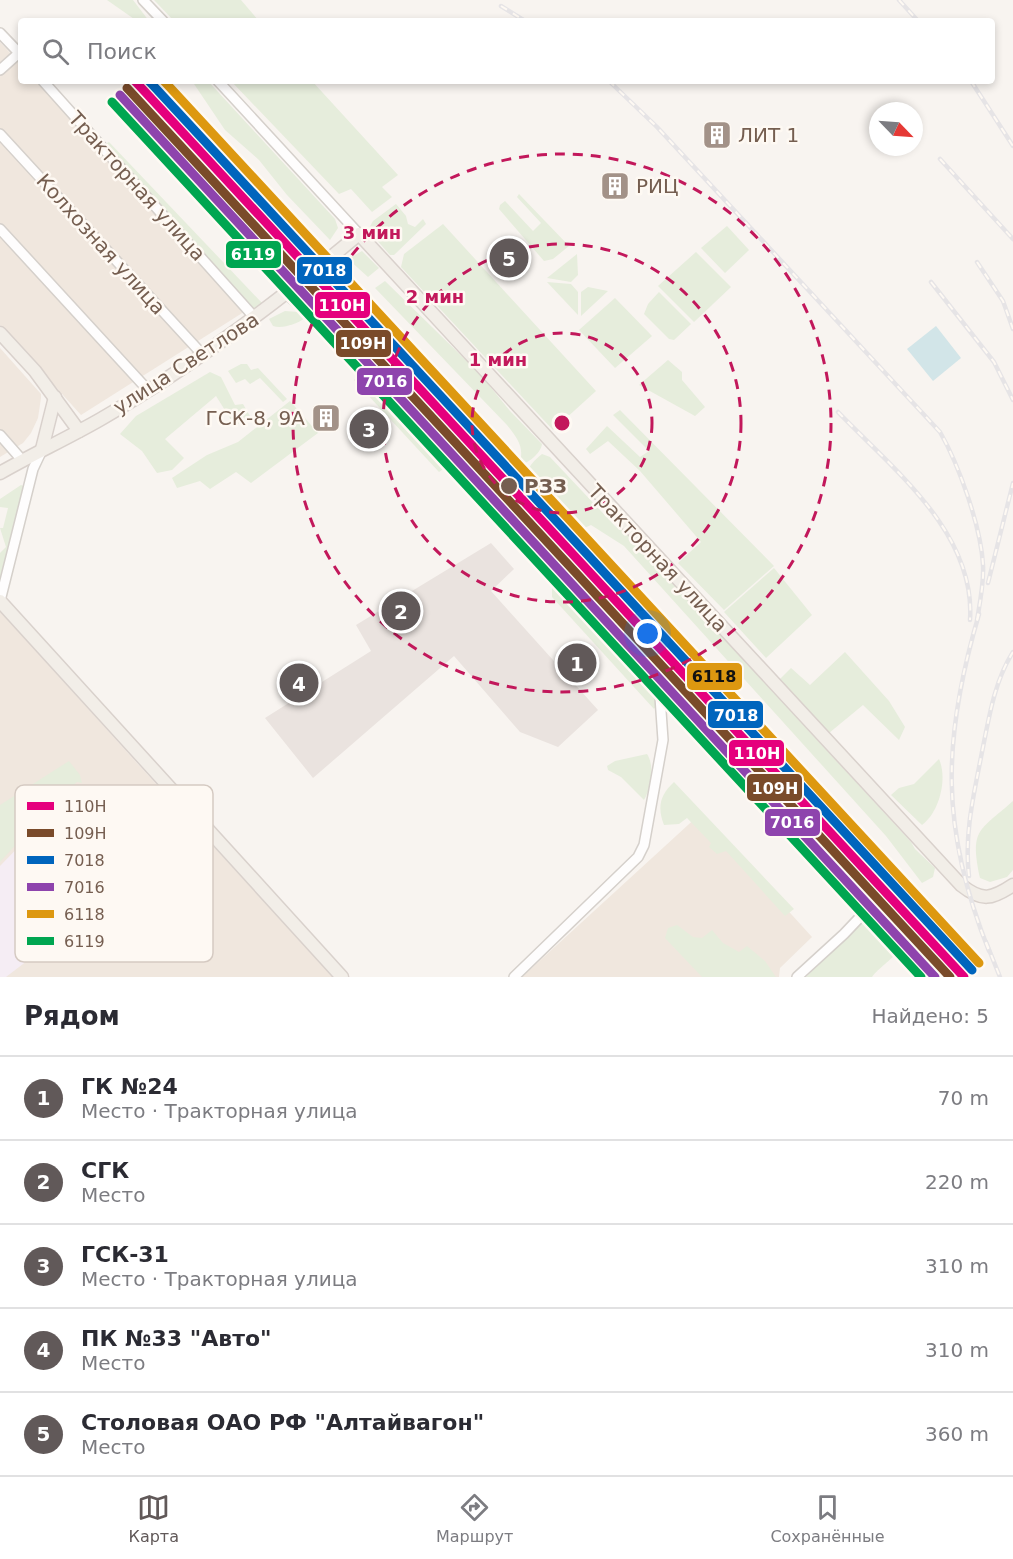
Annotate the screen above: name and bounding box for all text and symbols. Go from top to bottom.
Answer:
search box [18,18,995,84]
icon: search [39,35,72,68]
text: Поиск [87,39,157,64]
north arrow [869,102,923,156]
street label: Тракторная улица [63,105,211,266]
building icon: ЛИТ 1 [701,119,733,151]
place label: ЛИТ 1 [738,123,799,147]
street label: Колхозная улица [31,169,171,319]
building icon: РИЦ [599,170,631,202]
place label: РИЦ [636,174,679,198]
text: 3 мин [343,222,401,243]
pin: 5 [490,236,528,280]
line badge: 6119 [225,240,282,269]
text: 6119 [231,245,275,264]
line badge: 7018 [296,256,353,285]
text: 7018 [302,261,346,280]
text: 2 мин [406,286,464,307]
line badge: 110Н [314,291,371,319]
text: 110Н [319,296,365,315]
street label: улица Светлова [109,307,263,419]
line badge: 109Н [335,329,392,358]
text: 109Н [340,334,386,353]
text: 1 мин [469,349,527,370]
line badge: 7016 [356,367,413,396]
text: 7016 [363,372,407,391]
building icon: ГСК-8, 9А [310,402,342,434]
place label: ГСК-8, 9А [206,406,305,430]
pin: 3 [350,406,388,452]
centre of rings [552,413,572,433]
place label: РЗЗ [524,474,567,498]
marker: РЗЗ [499,476,519,496]
street label: Тракторная улица [583,478,733,637]
pin: 2 [382,588,420,634]
your location [633,619,662,648]
pin: 1 [558,640,596,686]
pin: 4 [280,660,318,706]
line badge: 6118 [686,662,743,691]
text: 6118 [692,667,736,686]
line badge: 7018 [707,700,764,729]
text: 7018 [714,706,758,725]
line badge: 110Н [728,739,785,767]
text: 110Н [734,744,780,763]
line badge: 109Н [746,773,803,802]
text: 109Н [752,779,798,798]
legend [15,785,213,962]
text: 110Н [64,797,107,816]
line badge: 7016 [764,808,821,837]
text: 7016 [770,813,814,832]
text: 109Н [64,824,107,843]
text: 7018 [64,851,105,870]
text: 7016 [64,878,105,897]
text: 6118 [64,905,105,924]
text: 6119 [64,932,105,951]
text: Рядом [24,1001,120,1031]
text: Найдено: 5 [871,1004,989,1028]
text: ГК №24 [81,1074,178,1099]
text: 1 [37,1086,50,1110]
text: 70 m [938,1086,989,1110]
text: Место · Тракторная улица [81,1099,358,1123]
text: СГК [81,1158,129,1183]
text: 2 [37,1170,50,1194]
text: 220 m [925,1170,989,1194]
text: Место [81,1183,145,1207]
text: ГСК-31 [81,1242,169,1267]
text: 3 [37,1254,50,1278]
text: 310 m [925,1254,989,1278]
text: Место · Тракторная улица [81,1267,358,1291]
text: ПК №33 "Авто" [81,1326,272,1351]
text: 4 [37,1338,50,1362]
text: 310 m [925,1338,989,1362]
text: Место [81,1351,145,1375]
text: Столовая ОАО РФ "Алтайвагон" [81,1410,484,1435]
text: 5 [37,1422,50,1446]
text: 360 m [925,1422,989,1446]
text: Место [81,1435,145,1459]
tab: Карта [129,1491,179,1546]
tab: Маршрут [436,1491,513,1546]
tab: Сохранённые [770,1491,884,1546]

